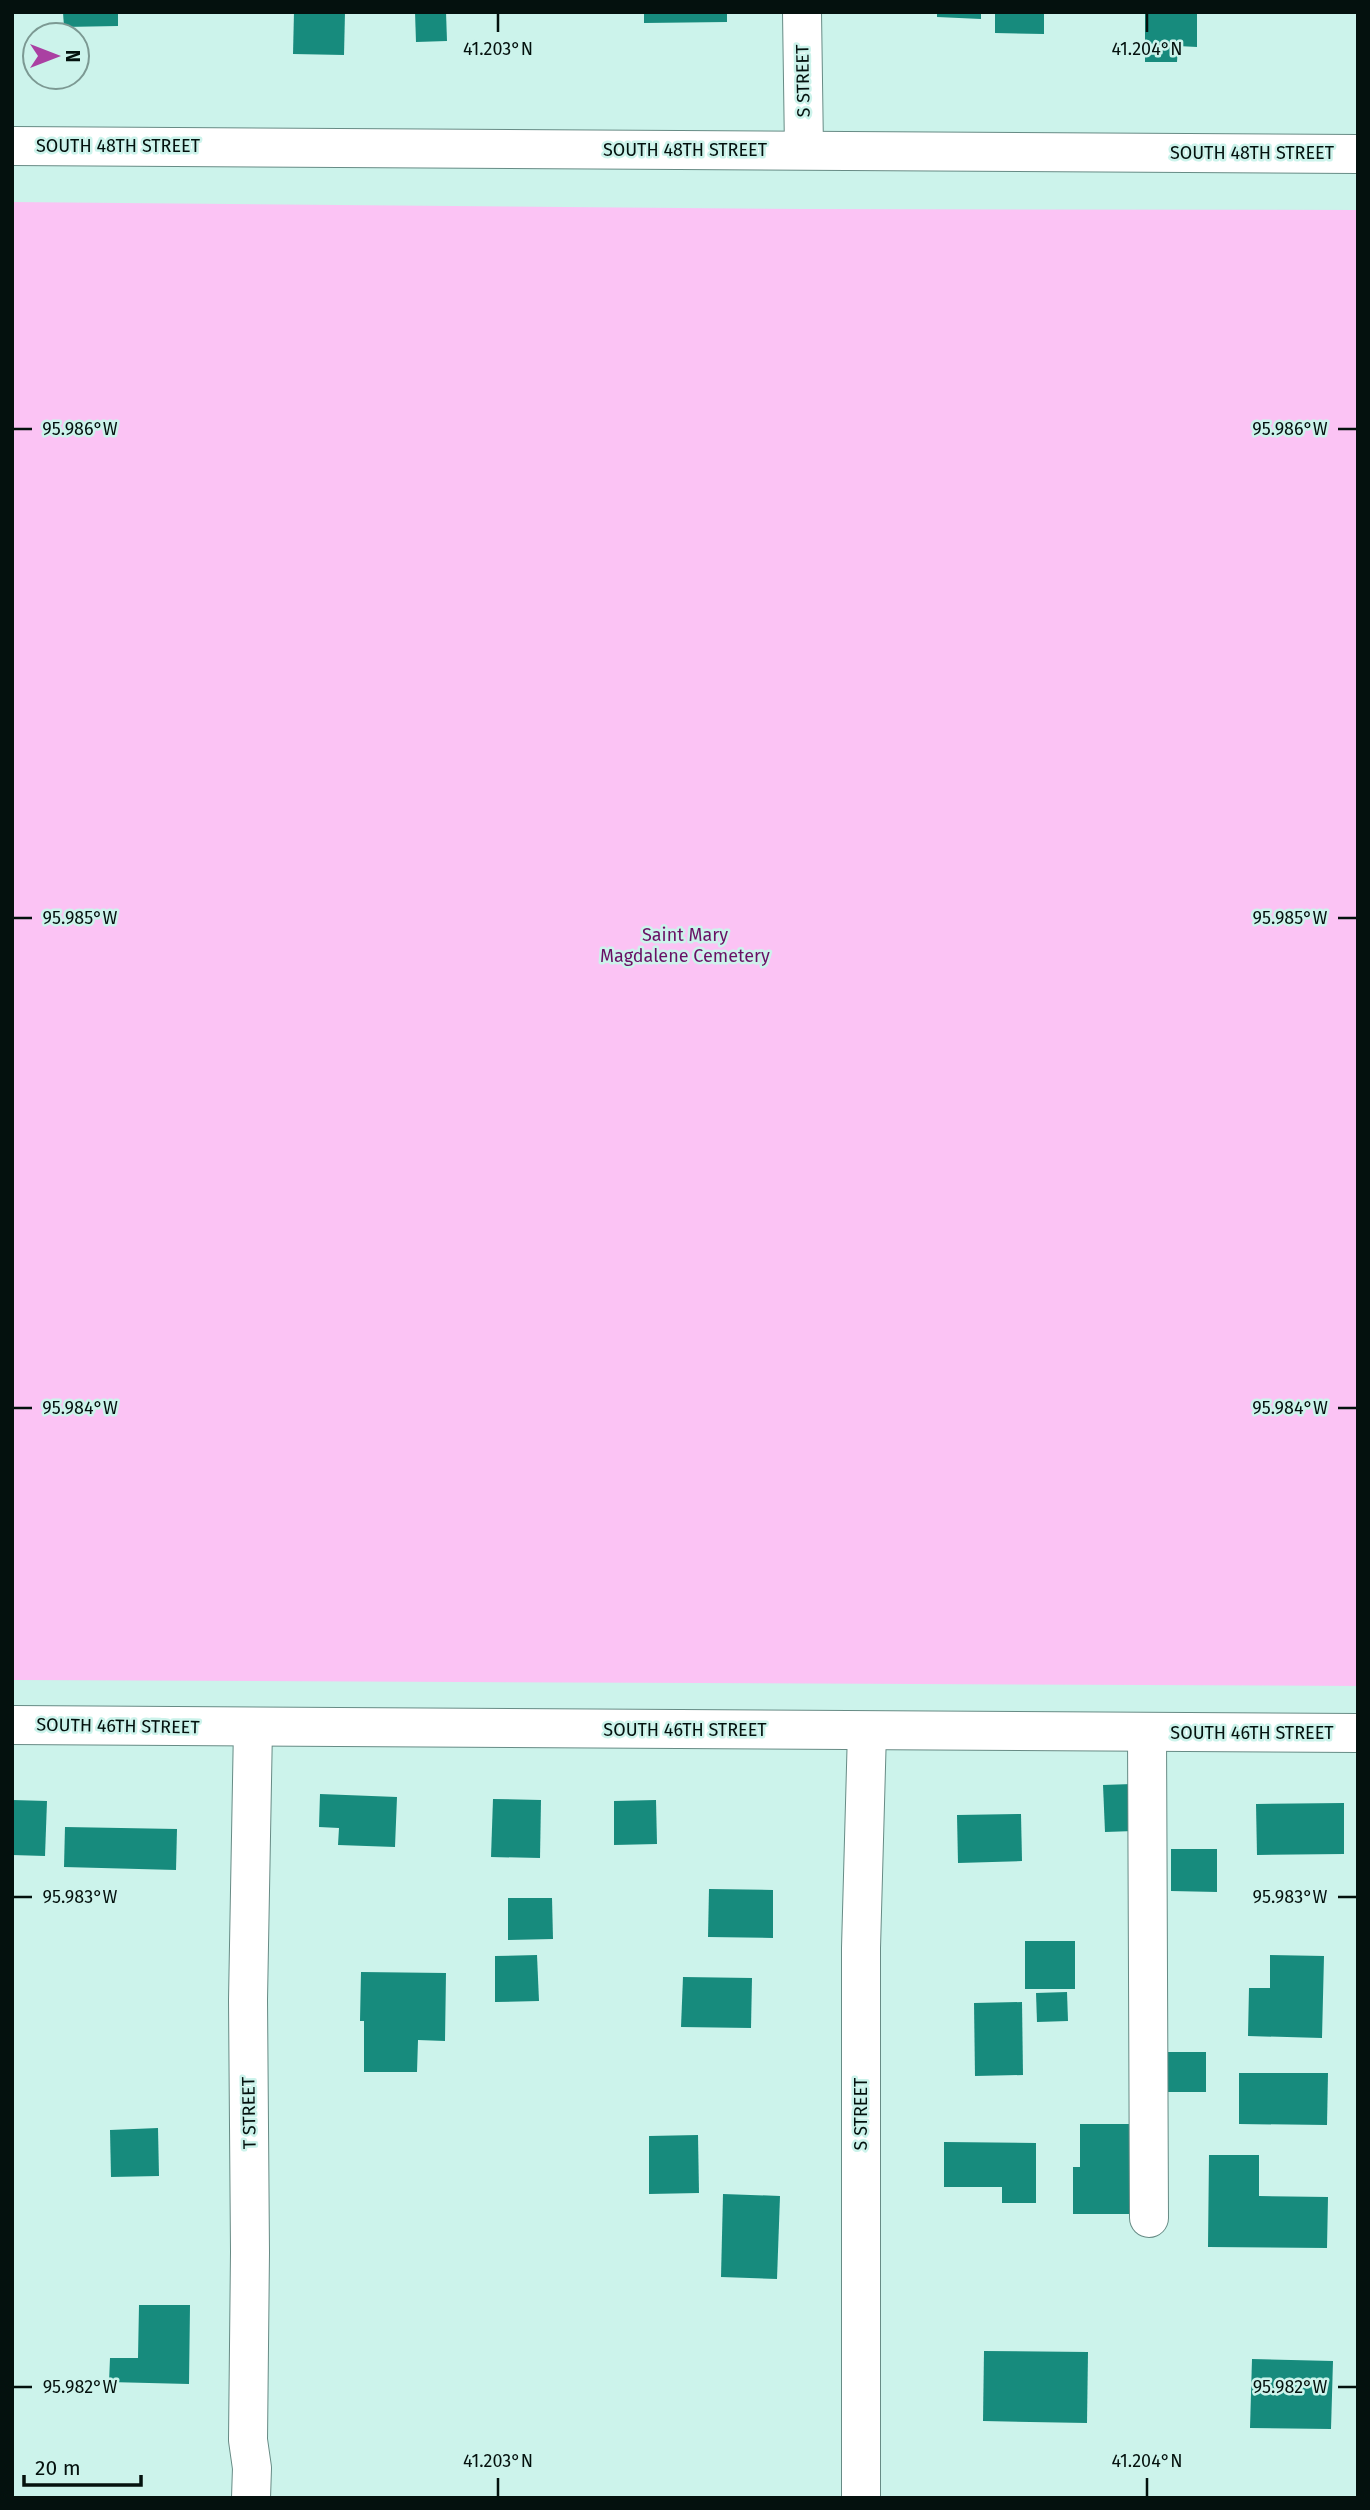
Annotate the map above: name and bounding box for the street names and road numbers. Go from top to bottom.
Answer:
street label: S STREET [791,44,815,118]
street label: SOUTH 48TH STREET [36,135,201,157]
street label: SOUTH 48TH STREET [603,139,768,161]
street label: SOUTH 48TH STREET [1170,142,1335,164]
street label: SOUTH 46TH STREET [36,1714,200,1738]
street label: SOUTH 46TH STREET [603,1719,767,1741]
street label: SOUTH 46TH STREET [1170,1722,1334,1744]
street label: T STREET [237,2076,261,2149]
street label: S STREET [850,2077,872,2150]

